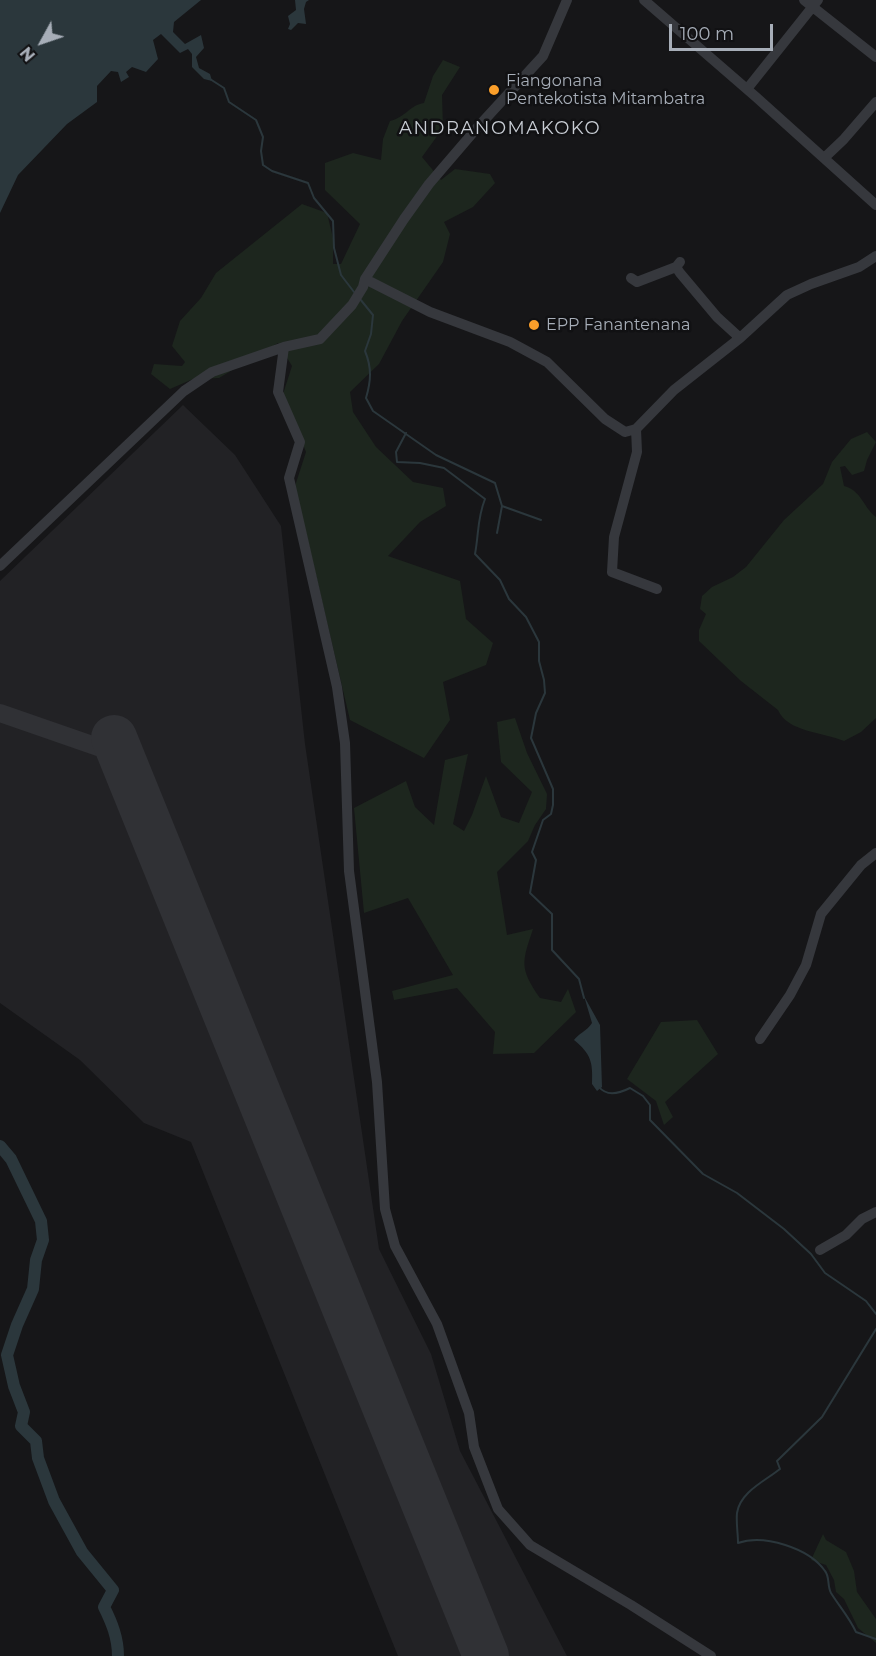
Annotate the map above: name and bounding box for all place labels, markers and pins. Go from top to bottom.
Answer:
place label: Fiangonana Pentekotista Mitambatra [506,71,705,109]
marker: Fiangonana Pentekotista Mitambatra [487,83,501,97]
place label: EPP Fanantenana [546,315,690,335]
marker: EPP Fanantenana [527,318,541,332]

